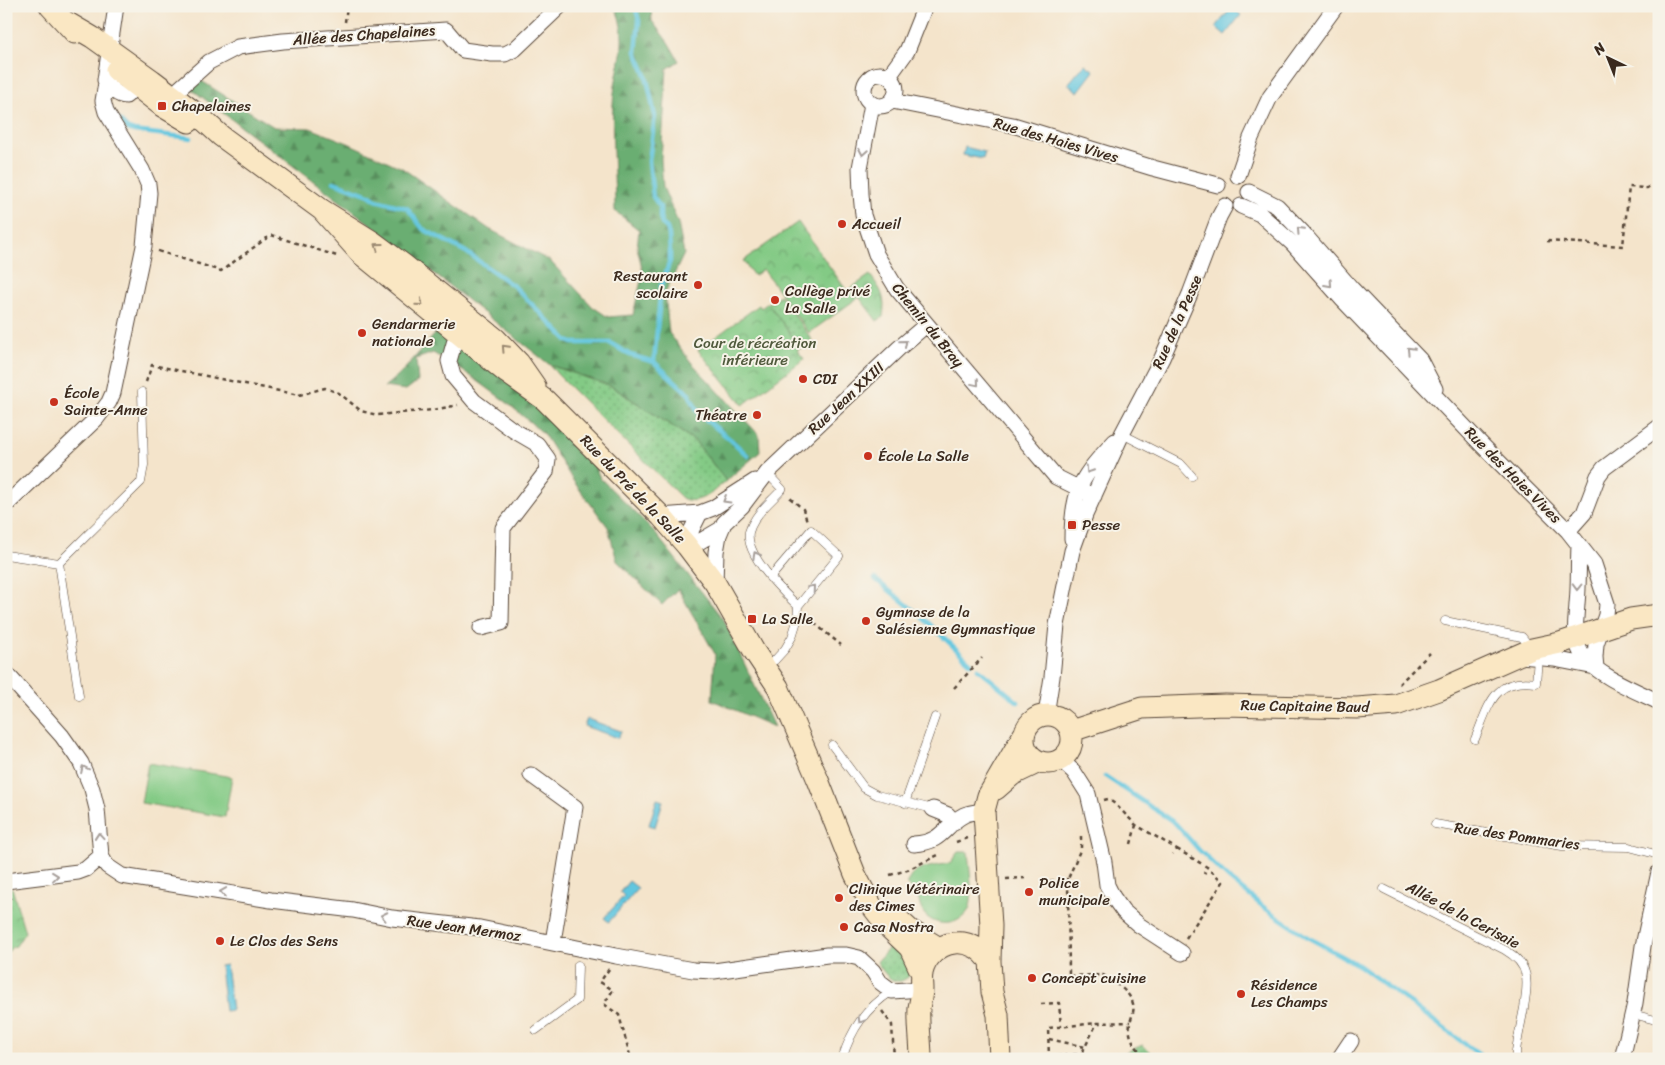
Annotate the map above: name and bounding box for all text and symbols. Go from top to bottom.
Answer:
street label: Allée des Chapelaines [291,17,437,53]
north arrow [1582,32,1632,82]
text: N [1587,36,1612,62]
place label: Chapelaines [172,93,251,119]
marker: Chapelaines [156,100,168,112]
street label: Rue des Haies Vives [990,110,1122,170]
one-way arrow [859,148,869,157]
place label: Accueil [851,211,902,237]
marker: Accueil [836,218,848,230]
one-way arrow [1297,226,1306,235]
one-way arrow [374,243,384,252]
place label: Restaurant scolaire [614,263,688,306]
street label: Rue de la Pesse [1145,271,1209,373]
street label: Chemin du Bray [885,277,971,374]
place label: Collège privé La Salle [785,278,871,321]
one-way arrow [1323,278,1332,287]
marker: Restaurant scolaire [692,279,704,291]
marker: Collège privé La Salle [769,294,781,306]
one-way arrow [414,298,423,306]
place label: Gendarmerie nationale [372,311,456,354]
marker: Gendarmerie nationale [356,327,368,339]
park label: Cour de récréation inférieure [694,330,816,373]
one-way arrow [899,340,908,349]
one-way arrow [502,345,511,354]
one-way arrow [1407,346,1416,355]
street label: Rue Jean XXIII [801,355,891,441]
place label: CDI [813,366,838,392]
marker: CDI [797,373,809,385]
one-way arrow [970,377,978,386]
place label: École Sainte-Anne [64,380,148,423]
marker: École Sainte-Anne [48,396,60,408]
place label: Théatre [695,402,747,428]
marker: Théatre [751,409,763,421]
street label: Rue des Haies Vives [1458,420,1568,530]
street label: Rue du Pré de la Salle [574,428,693,550]
place label: École La Salle [878,443,969,469]
marker: École La Salle [862,450,874,462]
one-way arrow [1086,465,1096,474]
one-way arrow [723,493,732,503]
place label: Pesse [1082,512,1121,538]
marker: Pesse [1066,519,1078,531]
one-way arrow [752,552,762,561]
one-way arrow [1572,583,1583,591]
one-way arrow [807,585,815,594]
place label: Gymnase de la Salésienne Gymnastique [876,599,1036,642]
place label: La Salle [762,606,813,632]
marker: La Salle [746,613,758,625]
marker: Gymnase de la Salésienne Gymnastique [860,615,872,627]
street label: Rue Capitaine Baud [1240,692,1371,720]
one-way arrow [80,765,90,774]
street label: Rue des Pommaries [1453,814,1582,858]
one-way arrow [94,831,105,839]
one-way arrow [51,870,59,881]
place label: Police municipale [1039,870,1110,913]
street label: Allée de la Cerisaie [1400,874,1525,956]
place label: Clinique Vétérinaire des Cimes [849,876,980,919]
marker: Police municipale [1023,886,1035,898]
one-way arrow [219,887,227,898]
marker: Clinique Vétérinaire des Cimes [833,892,845,904]
street label: Rue Jean Mermoz [405,907,523,949]
one-way arrow [379,911,388,922]
place label: Casa Nostra [854,914,934,940]
marker: Casa Nostra [838,921,850,933]
place label: Le Clos des Sens [230,928,339,954]
marker: Le Clos des Sens [214,935,226,947]
place label: Concept cuisine [1042,965,1146,991]
marker: Concept cuisine [1026,972,1038,984]
place label: Résidence Les Champs [1251,972,1328,1015]
marker: Résidence Les Champs [1235,988,1247,1000]
one-way arrow [858,1015,867,1024]

